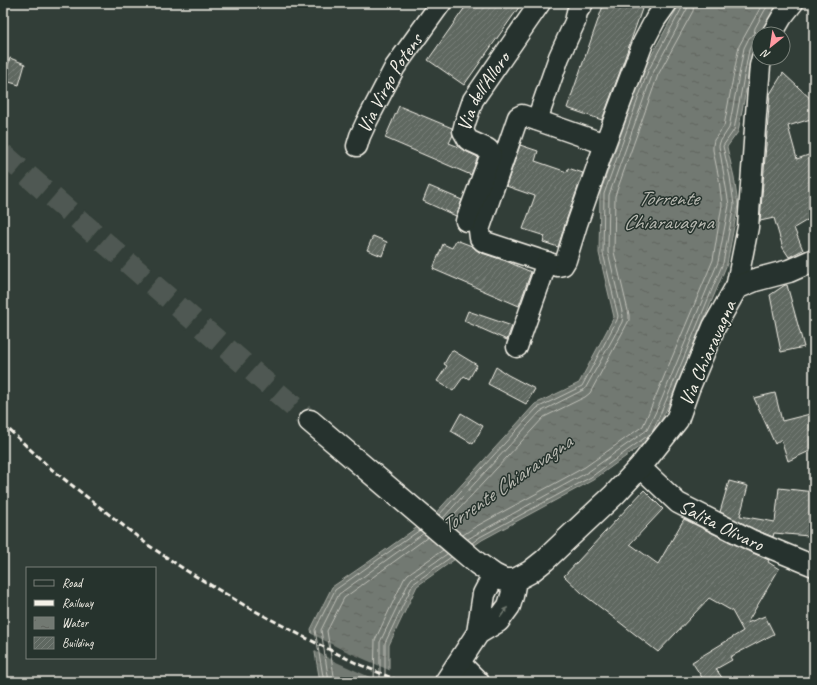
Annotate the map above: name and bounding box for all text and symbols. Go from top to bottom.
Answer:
north arrow [751,26,791,66]
street label: Via Virgo Potens [351,27,429,137]
street label: Via dell'Alloro [451,46,517,134]
text: N [758,46,772,62]
water label: Torrente Chiaravagna [623,185,715,235]
street label: Via Chiaravagna [673,296,742,410]
water label: Torrente Chiaravagna [435,428,579,539]
street label: Salita Olivaro [675,494,768,557]
legend [26,567,156,659]
text: Road [62,575,84,591]
text: Railway [62,595,94,611]
one-way arrow [500,607,508,617]
text: Water [62,615,90,631]
text: Building [62,635,94,651]

